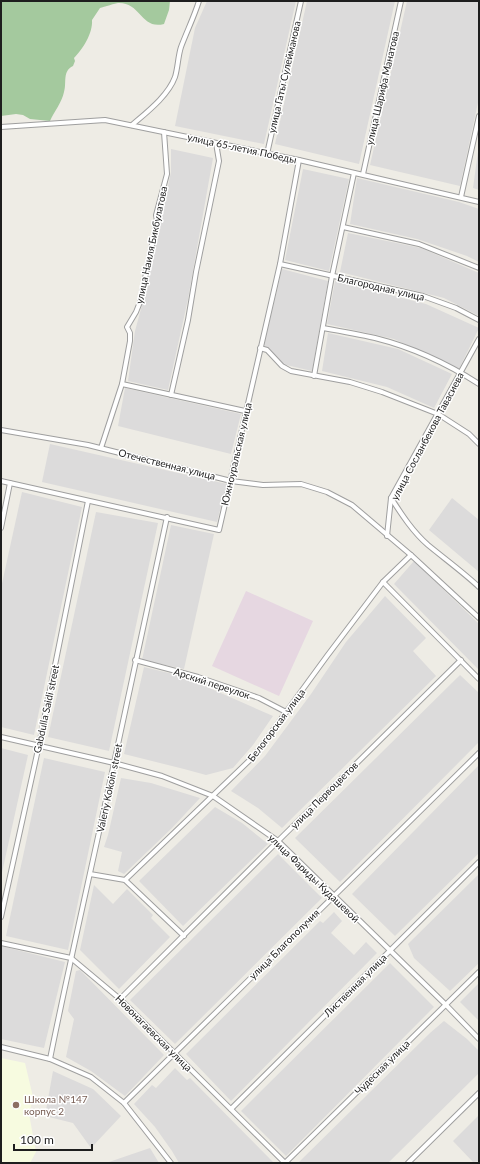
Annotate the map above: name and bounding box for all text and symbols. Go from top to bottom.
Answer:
street label: улица Гаты Сулейманова [265,20,303,134]
street label: улица Шарифа Манатова [363,30,401,146]
street label: улица 65-летия Победы [186,131,298,165]
street label: улица Наиля Бикбулатова [133,185,169,305]
street label: Благородная улица [336,271,426,303]
street label: улица Сосланбекова Тавасиева [388,370,466,502]
street label: Южноуральская улица [218,401,254,507]
street label: Отечественная улица [117,446,217,482]
street label: Gabdulla Saidi street [31,663,61,754]
street label: Арский переулок [172,665,252,701]
street label: Белогорская улица [245,686,307,764]
street label: Valeriy Kokoin street [94,742,124,834]
street label: улица Первоцветов [288,759,360,831]
street label: улица Фариды Кудашевой [266,831,362,925]
street label: улица Благополучия [246,906,322,982]
street label: Лиственная улица [320,951,389,1020]
street label: Новонагаевская улица [113,992,195,1074]
street label: Чудесная улица [352,1037,412,1097]
place label: Школа №147 корпус 2 [24,1093,88,1117]
marker: Школа №147 корпус 2 [11,1100,21,1110]
scale bar [14,1126,92,1152]
text: 100 m [20,1132,54,1147]

